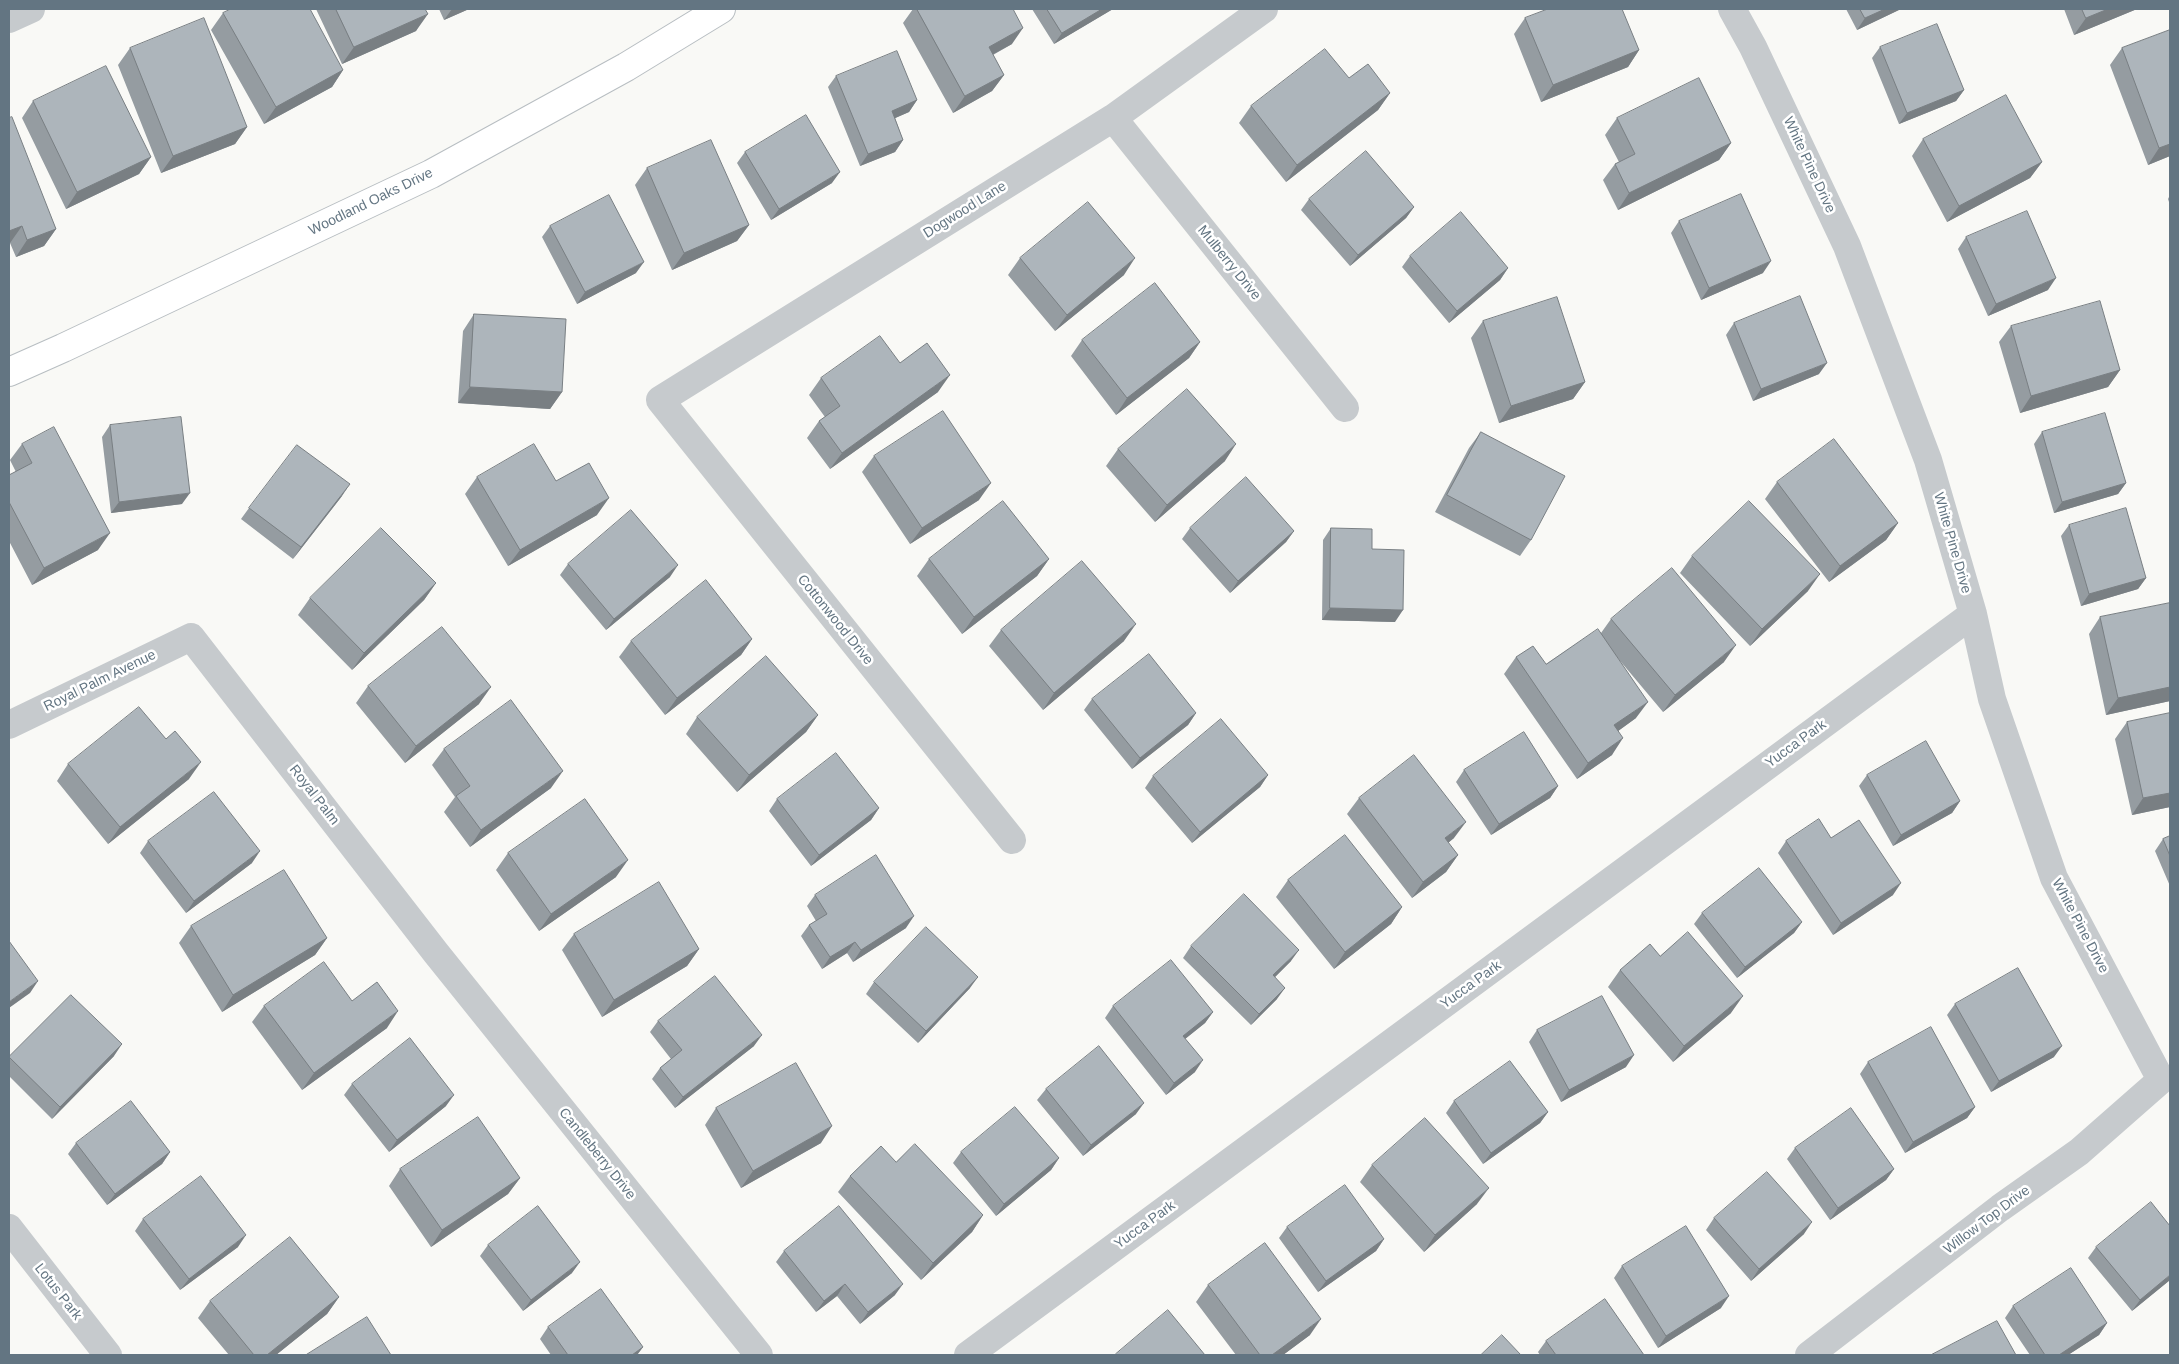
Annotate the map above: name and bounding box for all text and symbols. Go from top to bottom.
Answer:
street label: White Pine Drive [1779,114,1839,216]
street label: Woodland Oaks Drive [306,165,436,239]
street label: Dogwood Lane [921,178,1009,242]
street label: Mulberry Drive [1194,222,1264,304]
street label: White Pine Drive [1930,491,1974,595]
street label: Cottonwood Drive [793,571,877,669]
street label: Royal Palm Avenue [41,647,159,715]
street label: Yucca Park [1762,716,1830,772]
street label: Royal Palm [285,762,343,828]
street label: White Pine Drive [2048,876,2112,976]
street label: Yucca Park [1437,957,1505,1013]
street label: Candleberry Drive [555,1105,639,1203]
street label: Willow Top Drive [1941,1182,2033,1258]
street label: Yucca Park [1111,1197,1179,1253]
street label: Lotus Park [31,1260,85,1324]

